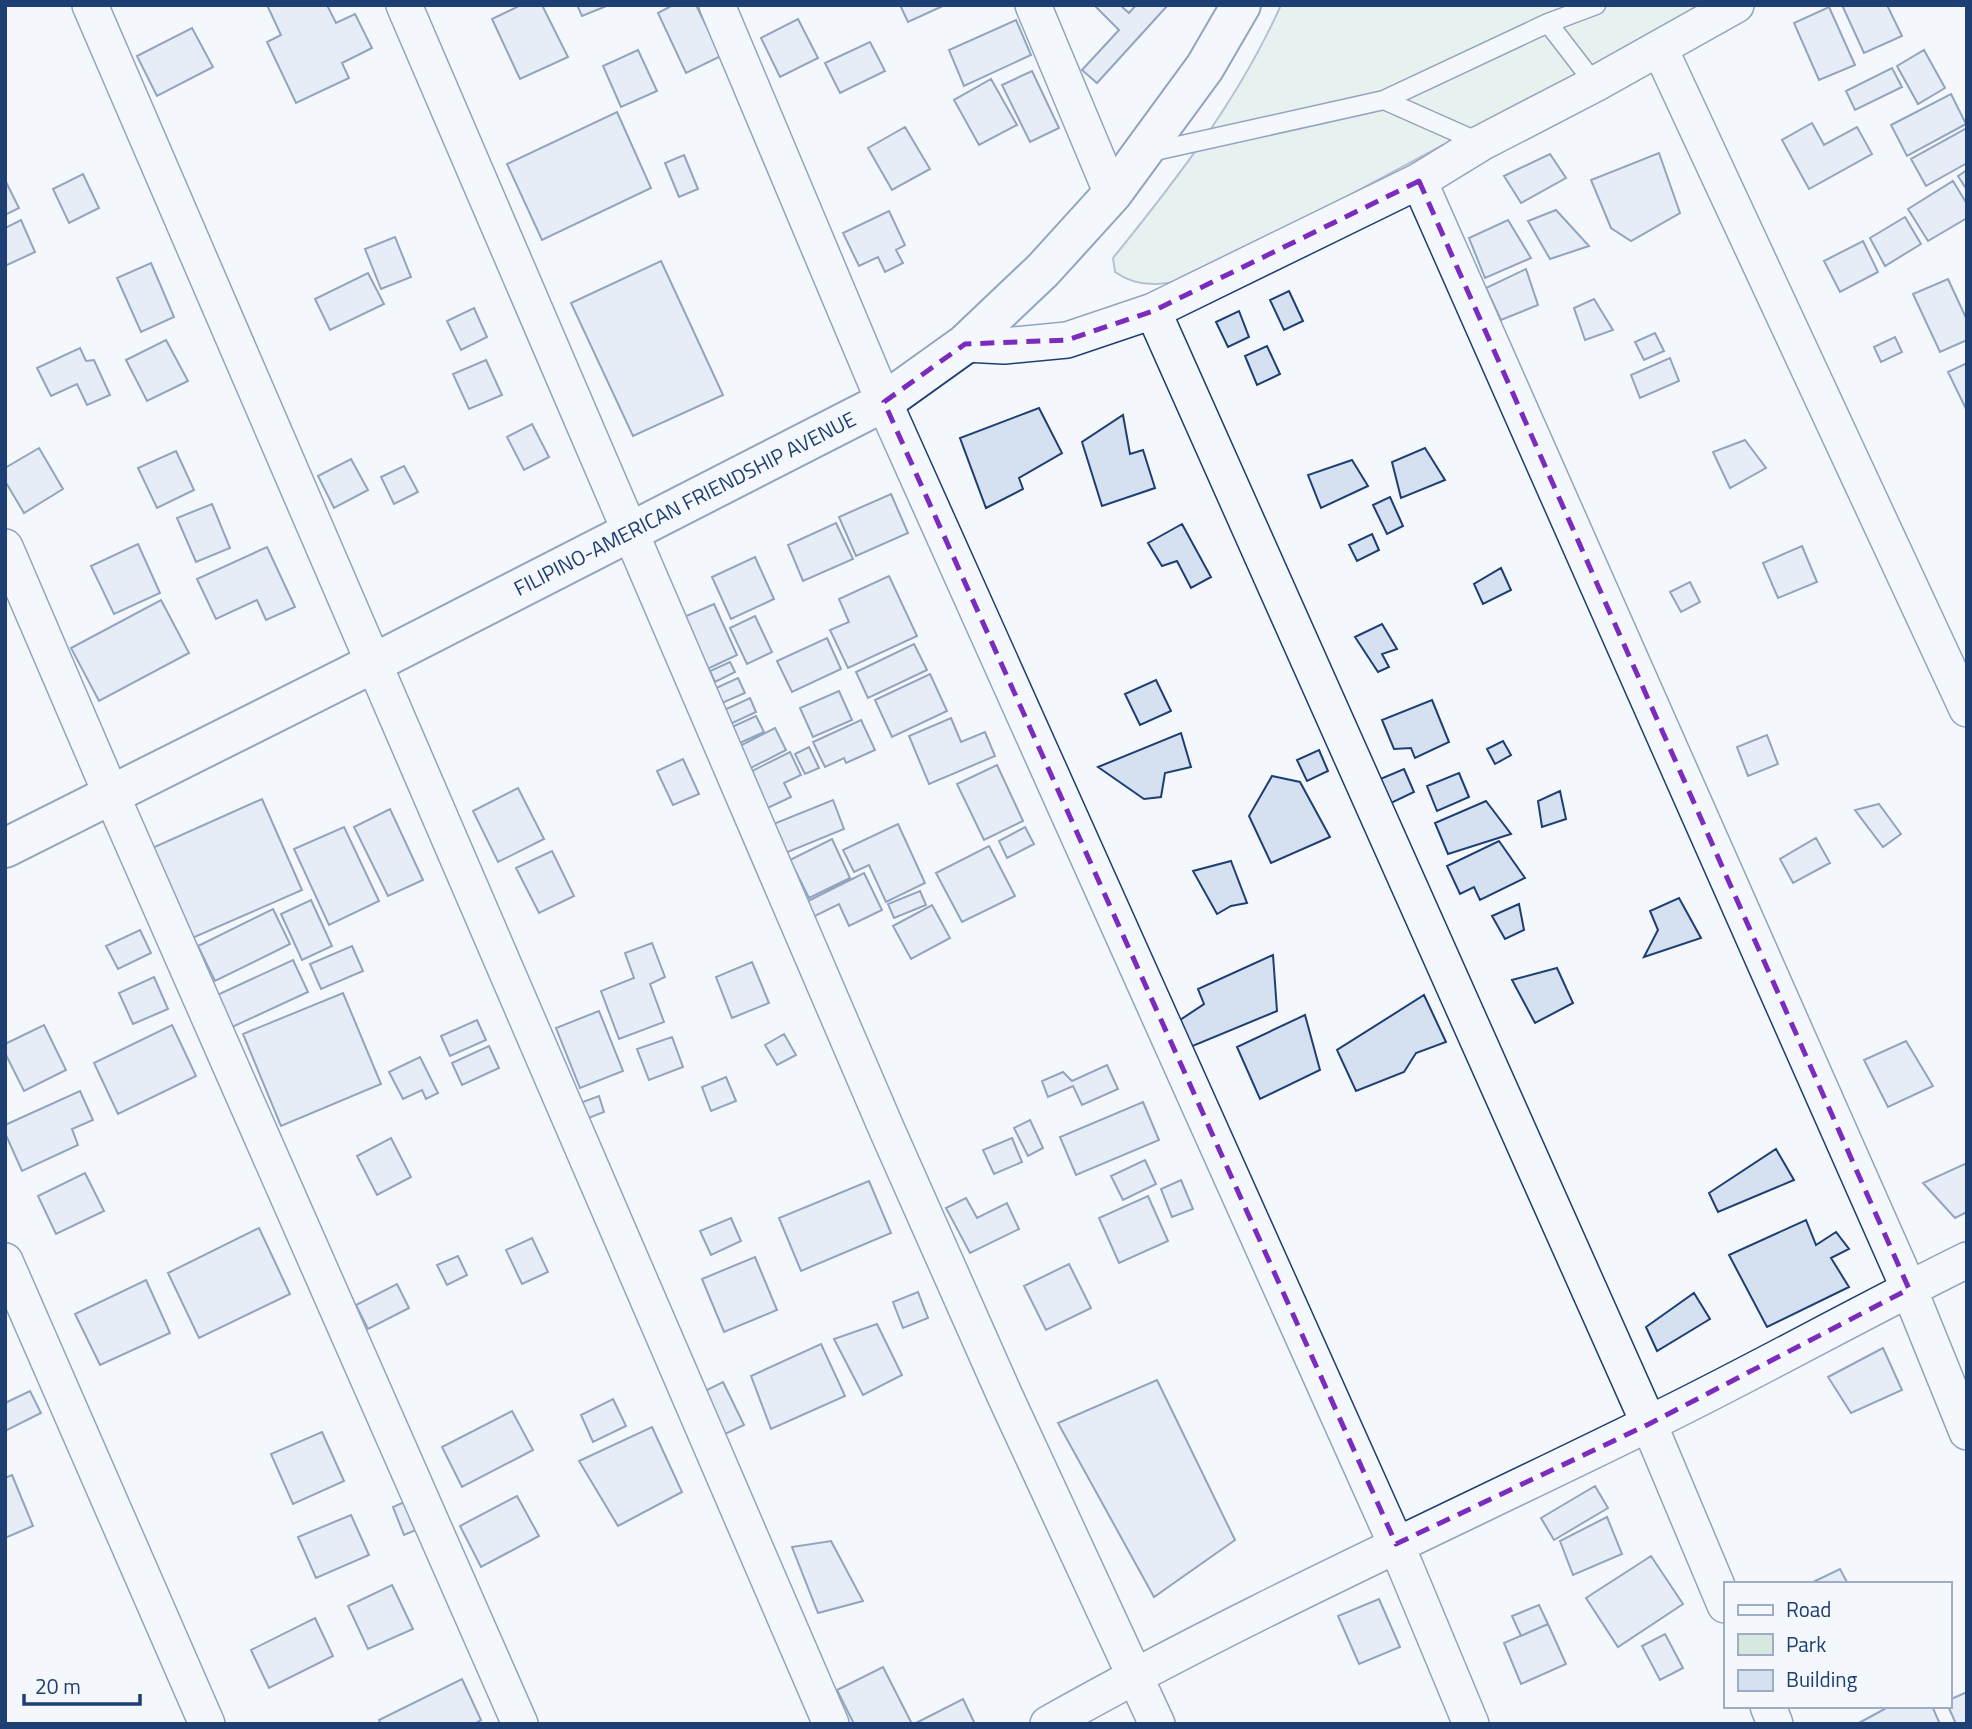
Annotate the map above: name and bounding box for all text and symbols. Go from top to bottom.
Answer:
street label: FILIPINO-AMERICAN FRIENDSHIP AVENUE [508,403,861,604]
legend [1724,1582,1951,1708]
text: Road [1786,1593,1831,1625]
text: Park [1786,1628,1826,1660]
scale bar [24,1662,140,1706]
text: Building [1786,1663,1858,1695]
text: 20 m [35,1670,81,1702]

